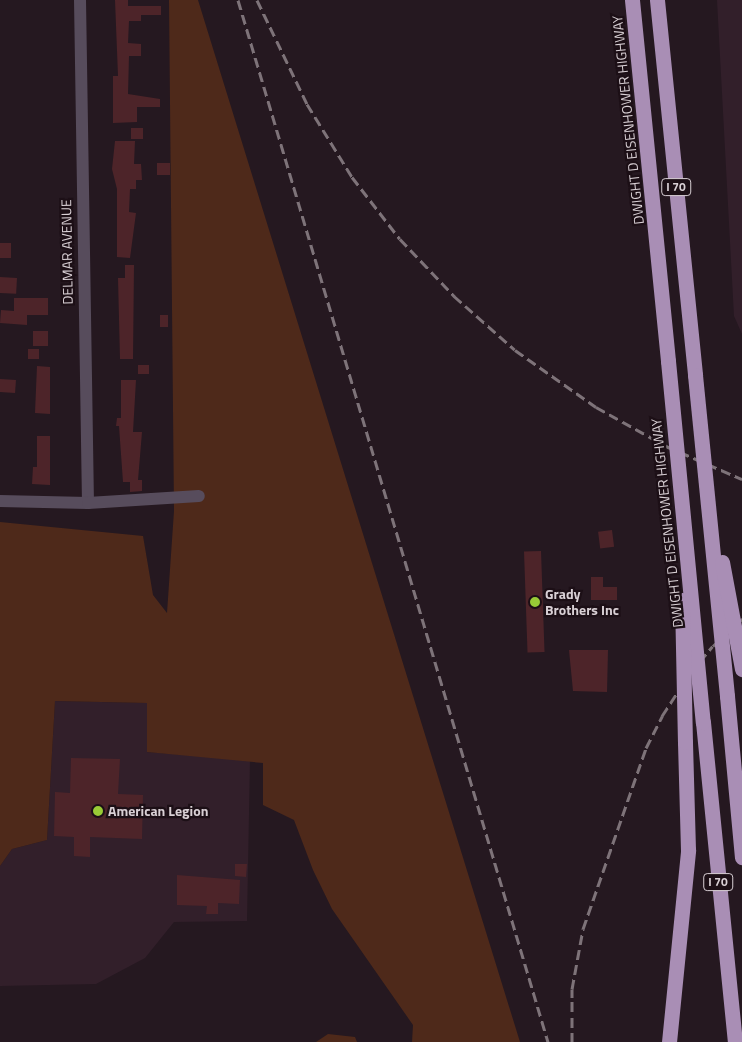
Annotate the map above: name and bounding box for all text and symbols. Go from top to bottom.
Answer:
street label: DWIGHT D EISENHOWER HIGHWAY [609,15,647,225]
road number: I 70 [661,178,691,196]
street label: DELMAR AVENUE [58,199,76,305]
street label: DWIGHT D EISENHOWER HIGHWAY [648,418,686,628]
place label: Grady Brothers Inc [545,586,619,618]
marker: Grady Brothers Inc [529,596,541,608]
place label: American Legion [108,803,208,819]
marker: American Legion [92,805,104,817]
road number: I 70 [703,872,733,892]

